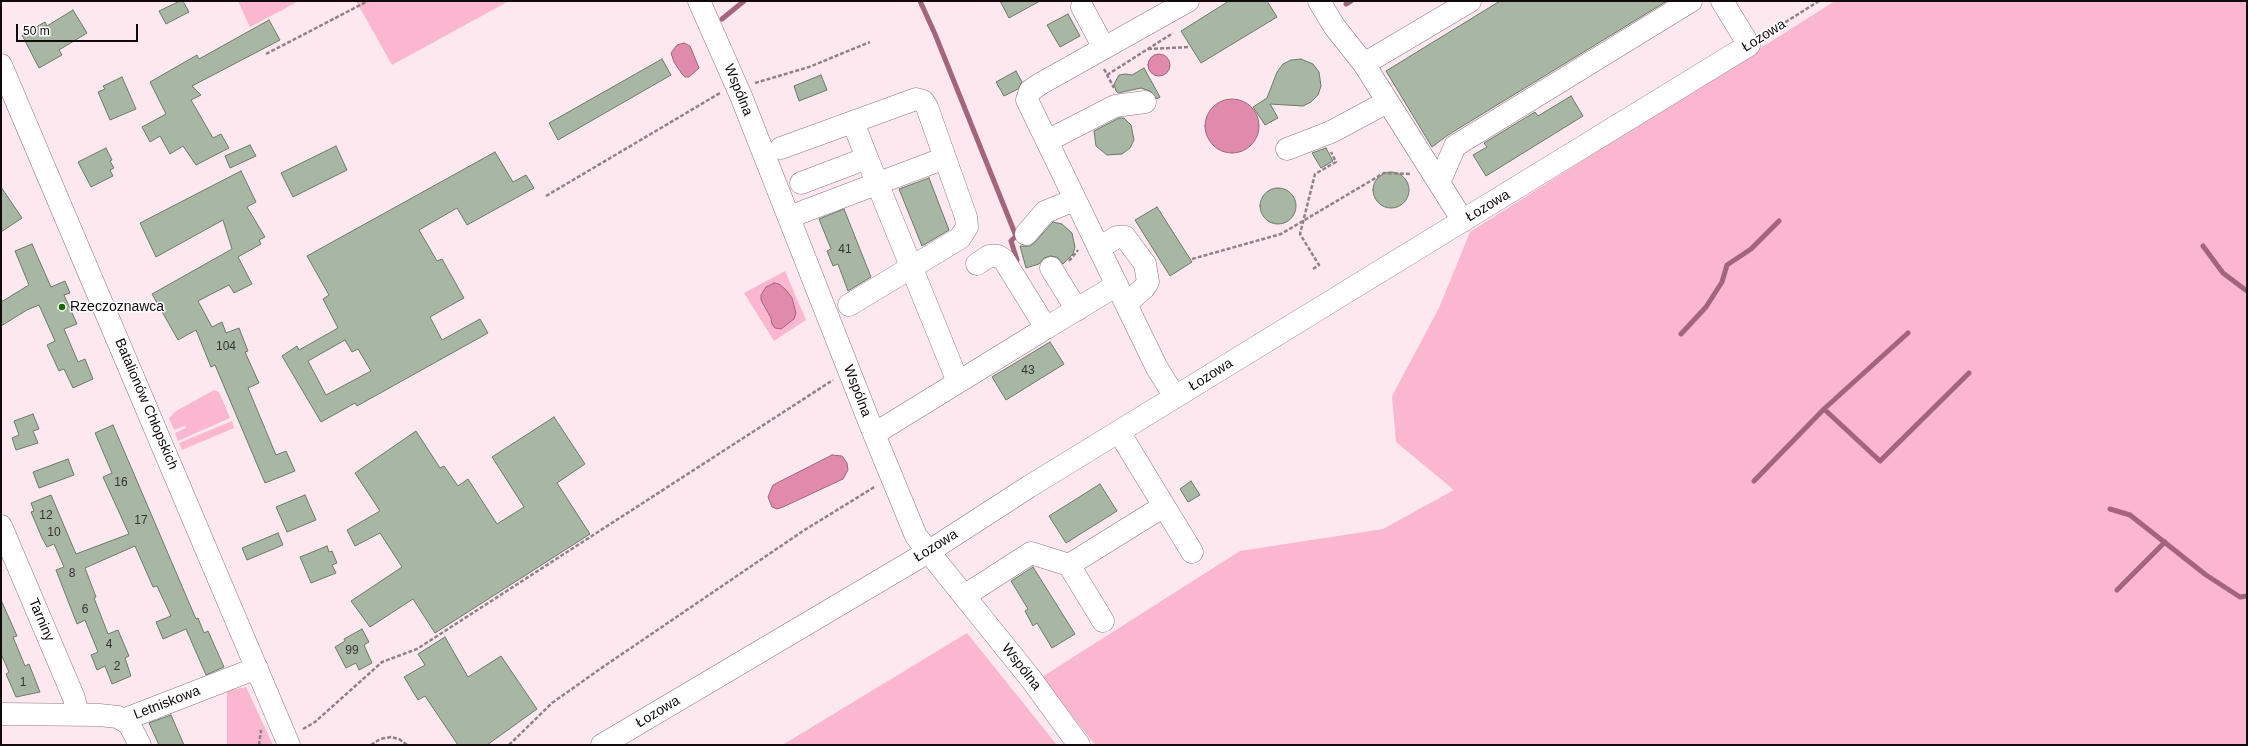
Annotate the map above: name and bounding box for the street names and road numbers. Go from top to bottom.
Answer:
street label: Łozowa [1739,16,1789,56]
street label: Wspólna [720,62,756,118]
street label: Łozowa [1463,186,1513,226]
street label: Batalionów Chłopskich [111,336,181,472]
street label: Łozowa [1186,355,1236,395]
street label: Wspólna [839,363,875,419]
street label: Łozowa [911,526,961,566]
street label: Tarniny [24,596,58,644]
street label: Wspólna [998,640,1044,694]
street label: Letniskowa [131,683,203,723]
street label: Łozowa [633,692,683,732]

